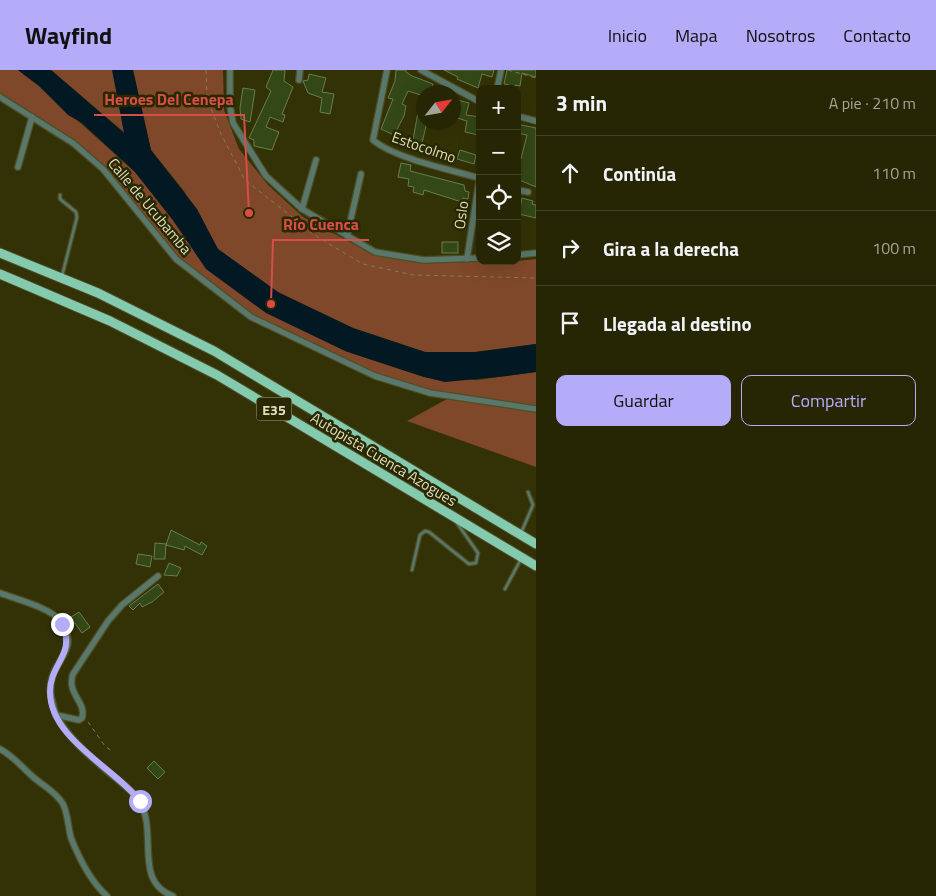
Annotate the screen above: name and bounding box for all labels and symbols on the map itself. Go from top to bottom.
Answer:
callout: Heroes Del Cenepa [94,84,244,115]
north arrow [416,85,461,130]
text: Heroes Del Cenepa [104,87,234,111]
street label: Estocolmo [389,125,459,169]
street label: Calle de Ucubamba [103,153,198,260]
street label: Oslo [448,199,474,231]
callout: Río Cuenca [273,209,369,240]
text: Río Cuenca [283,212,359,236]
road number: E35 [256,398,292,420]
street label: Autopista Cuenca Azogues [306,406,462,512]
route end [51,613,74,636]
route start [129,790,152,813]

